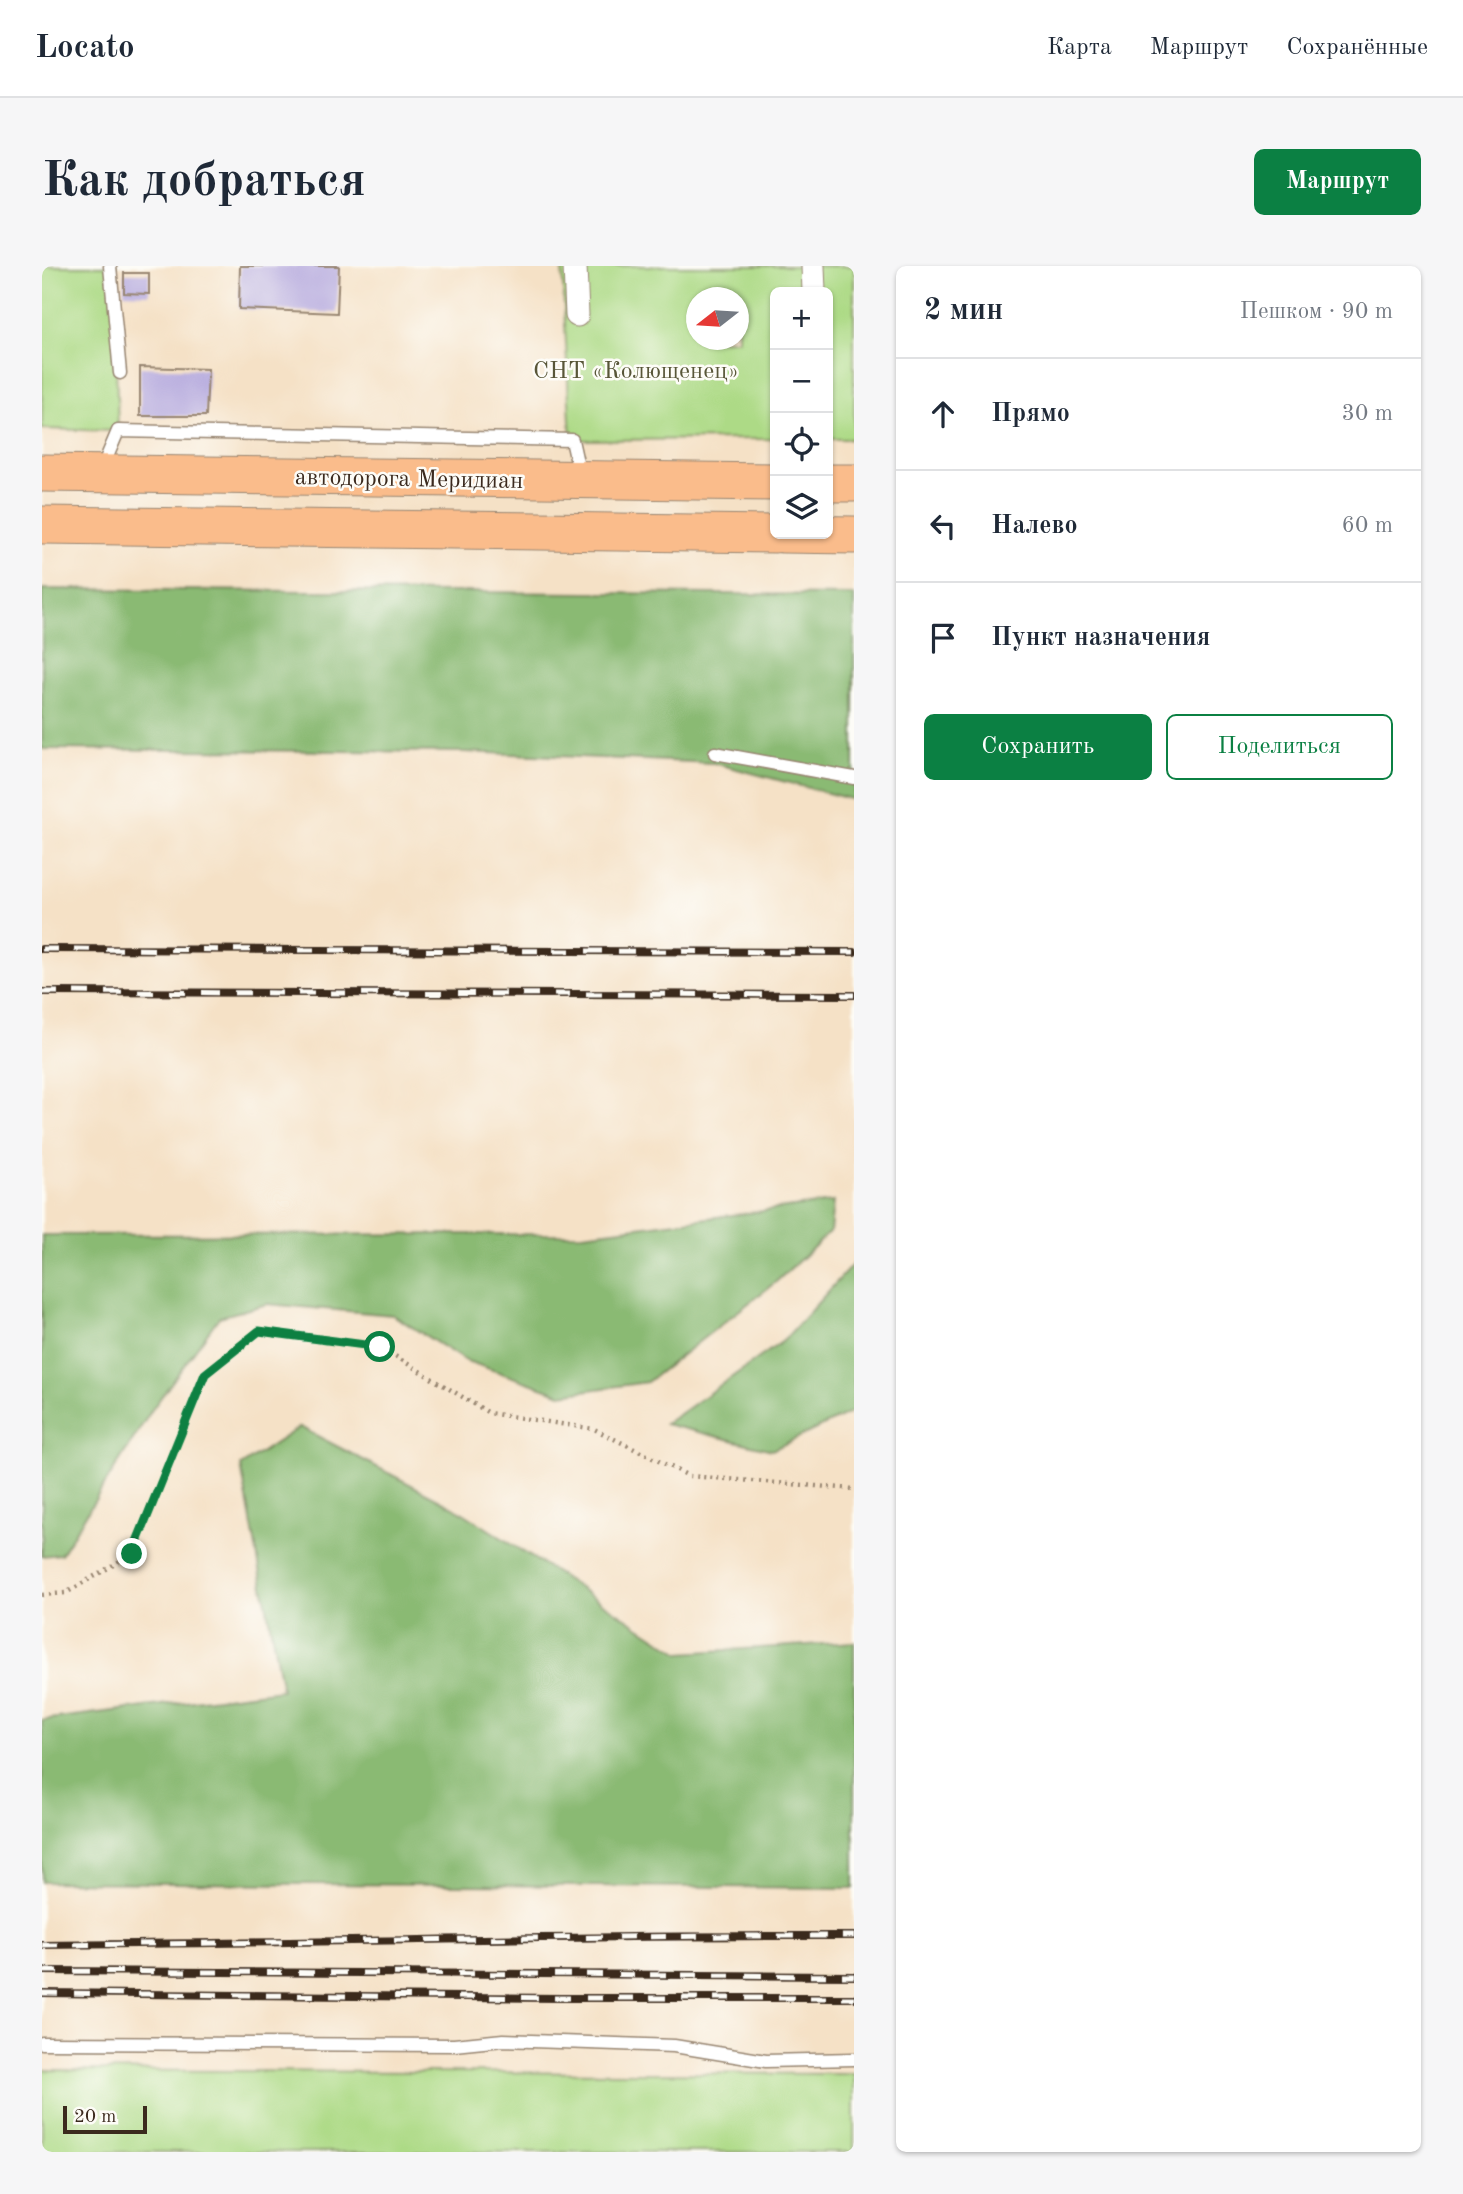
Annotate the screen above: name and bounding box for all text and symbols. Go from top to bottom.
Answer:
text: Locato [35,32,135,65]
text: Карта [1047,36,1112,60]
text: Маршрут [1150,36,1248,60]
text: Сохранённые [1286,36,1428,60]
button: Маршрут [1254,149,1421,215]
text: Как добраться [42,158,366,207]
north arrow [686,287,749,350]
map controls [770,287,833,539]
button: + [770,287,833,350]
text: 2 мин [924,296,1003,326]
text: Пешком · 90 m [1240,300,1393,323]
button: − [770,350,833,413]
park label: СНТ «Колющенец» [533,360,739,384]
icon: ahead [924,395,962,433]
text: Прямо [991,401,1070,427]
text: 30 m [1342,402,1393,425]
button: locate [770,413,833,476]
street label: автодорога Меридиан [295,466,523,494]
button: layers [770,476,833,539]
icon: left [924,507,962,545]
text: Налево [991,513,1078,539]
text: 60 m [1342,514,1393,537]
icon: arrive [924,619,962,657]
text: Пункт назначения [991,625,1210,651]
button: Сохранить [924,714,1152,780]
button: Поделиться [1166,714,1393,780]
route start [364,1331,395,1362]
route end [116,1538,147,1569]
scale bar [63,2103,147,2135]
text: 20 m [74,2108,116,2127]

